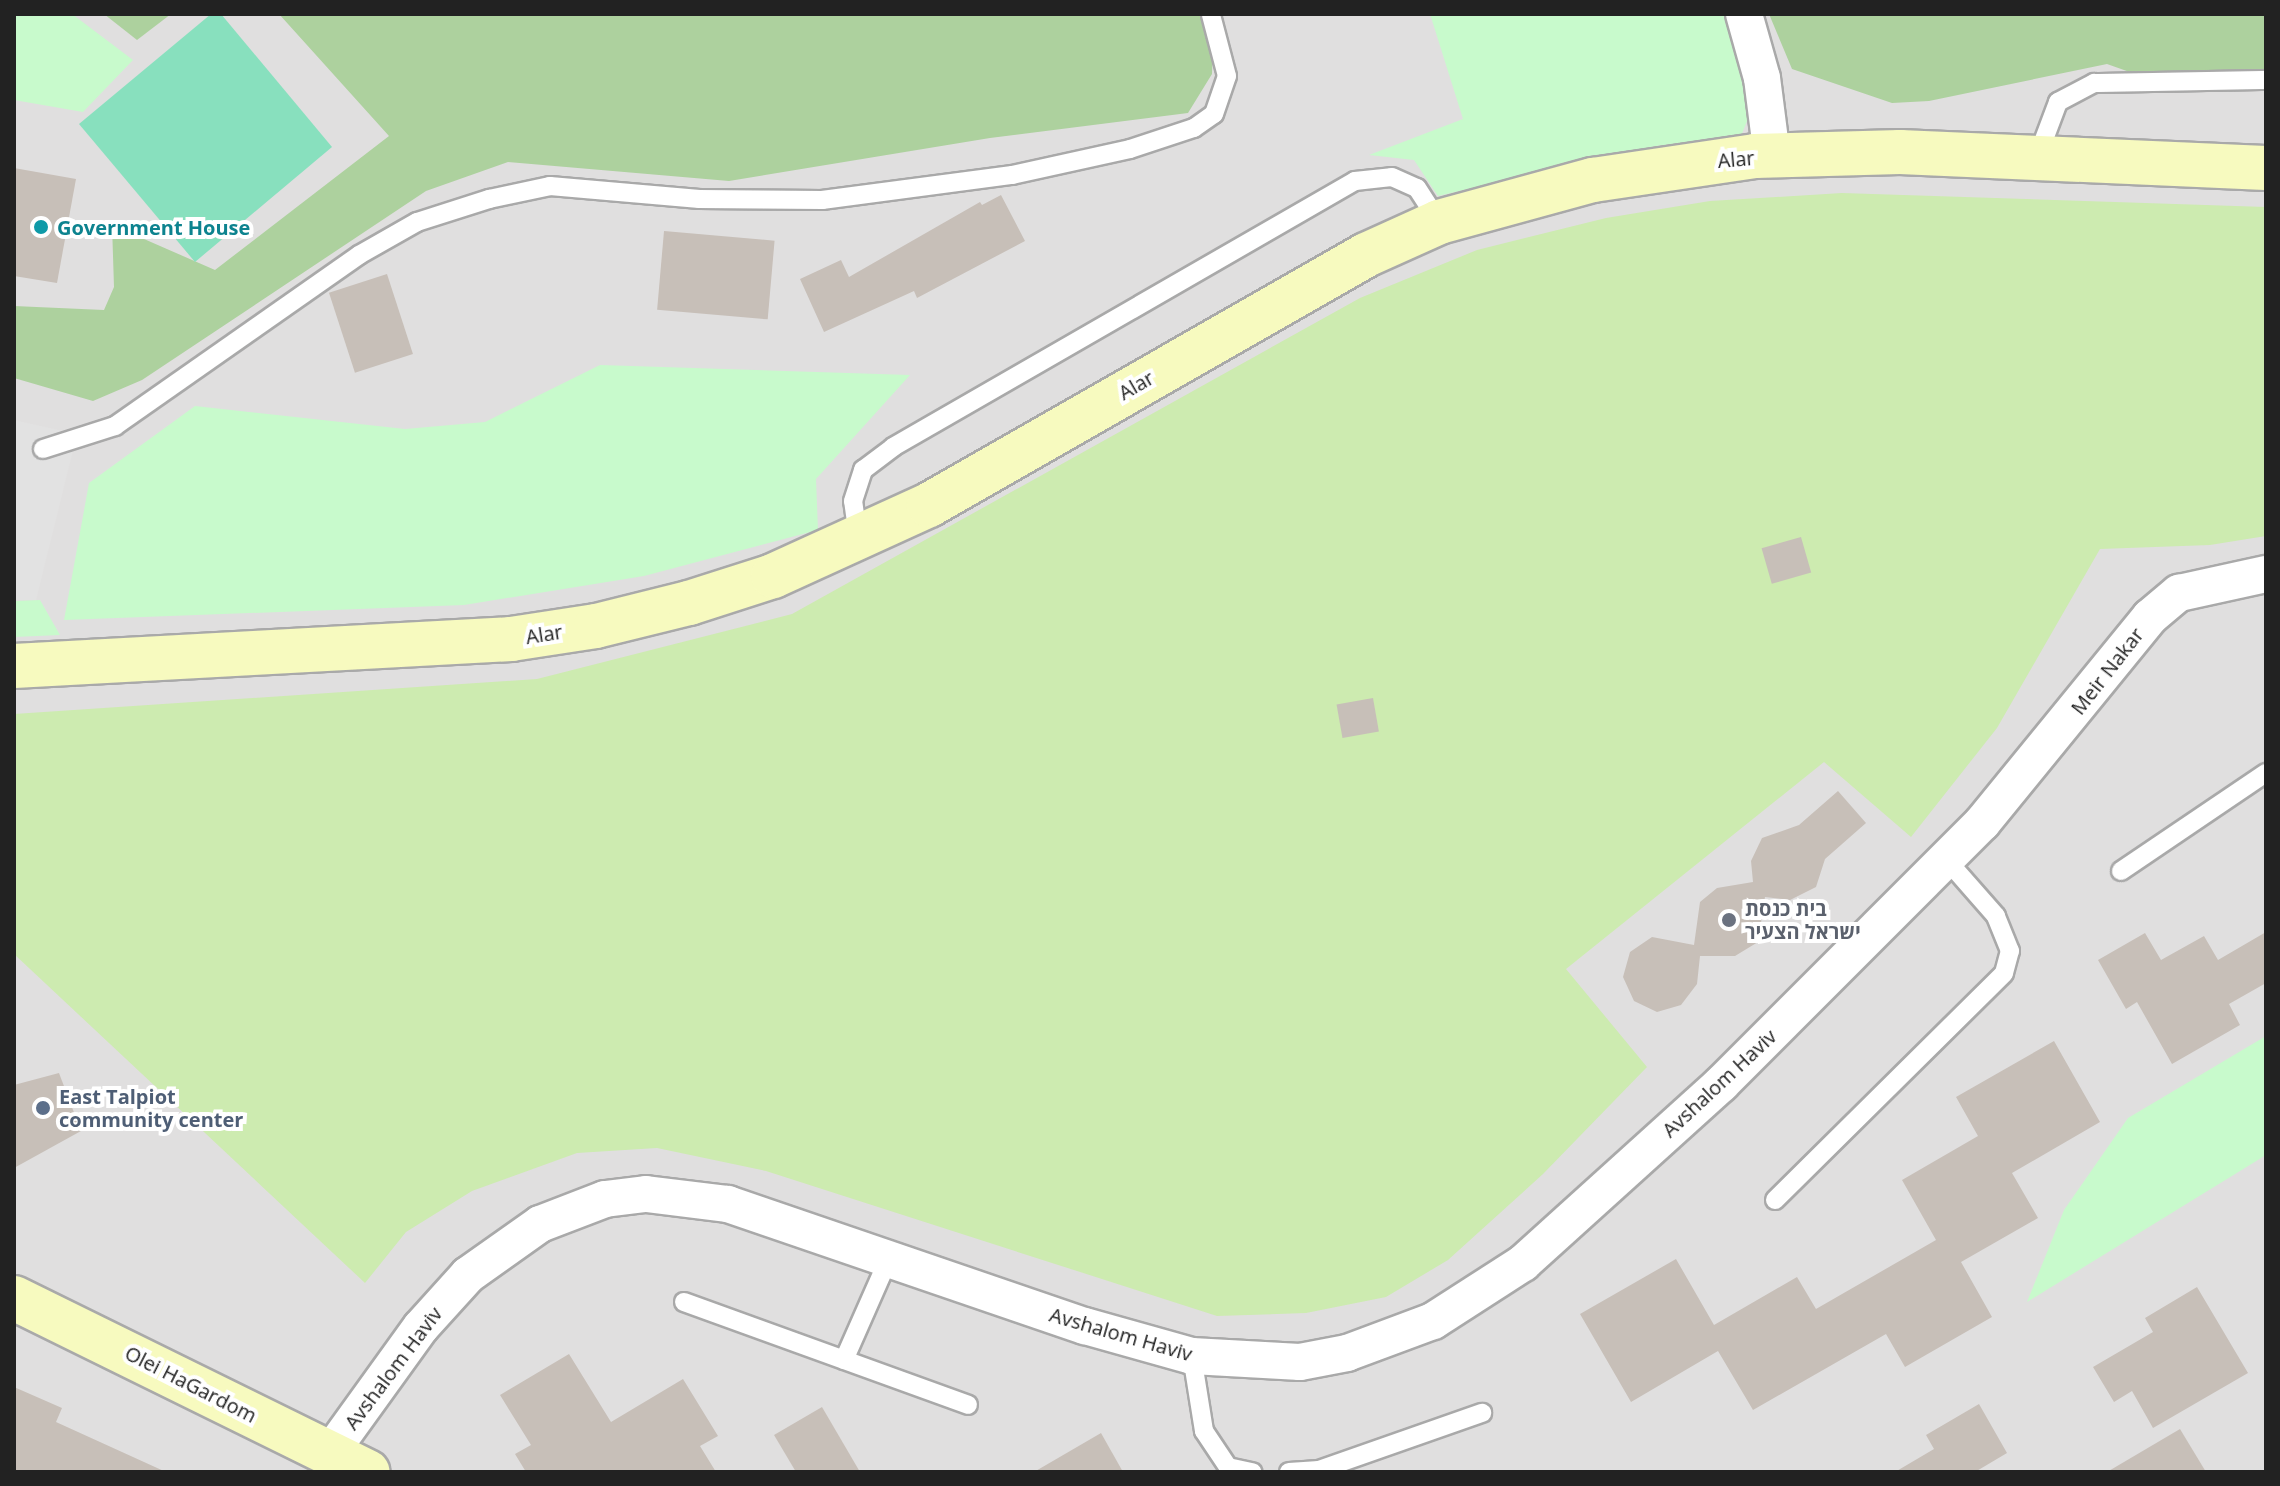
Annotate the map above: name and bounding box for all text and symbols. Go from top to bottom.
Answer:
street label: Alar [1717,145,1755,173]
place label: Government House [57,215,250,239]
marker: Government House [32,218,50,236]
street label: Alar [1114,365,1158,405]
street label: Alar [524,619,564,649]
street label: Meir Nakar [2066,623,2148,719]
place label: בית כנסת ישראל הצעיר [1745,896,1861,943]
marker: בית כנסת ישראל הצעיר [1720,911,1738,929]
street label: Avshalom Haviv [1657,1024,1781,1142]
place label: East Talpiot community center [59,1084,243,1131]
marker: East Talpiot community center [34,1099,52,1117]
street label: Avshalom Haviv [339,1302,447,1434]
street label: Avshalom Haviv [1047,1302,1195,1366]
street label: Olei HaGardom [121,1340,261,1428]

